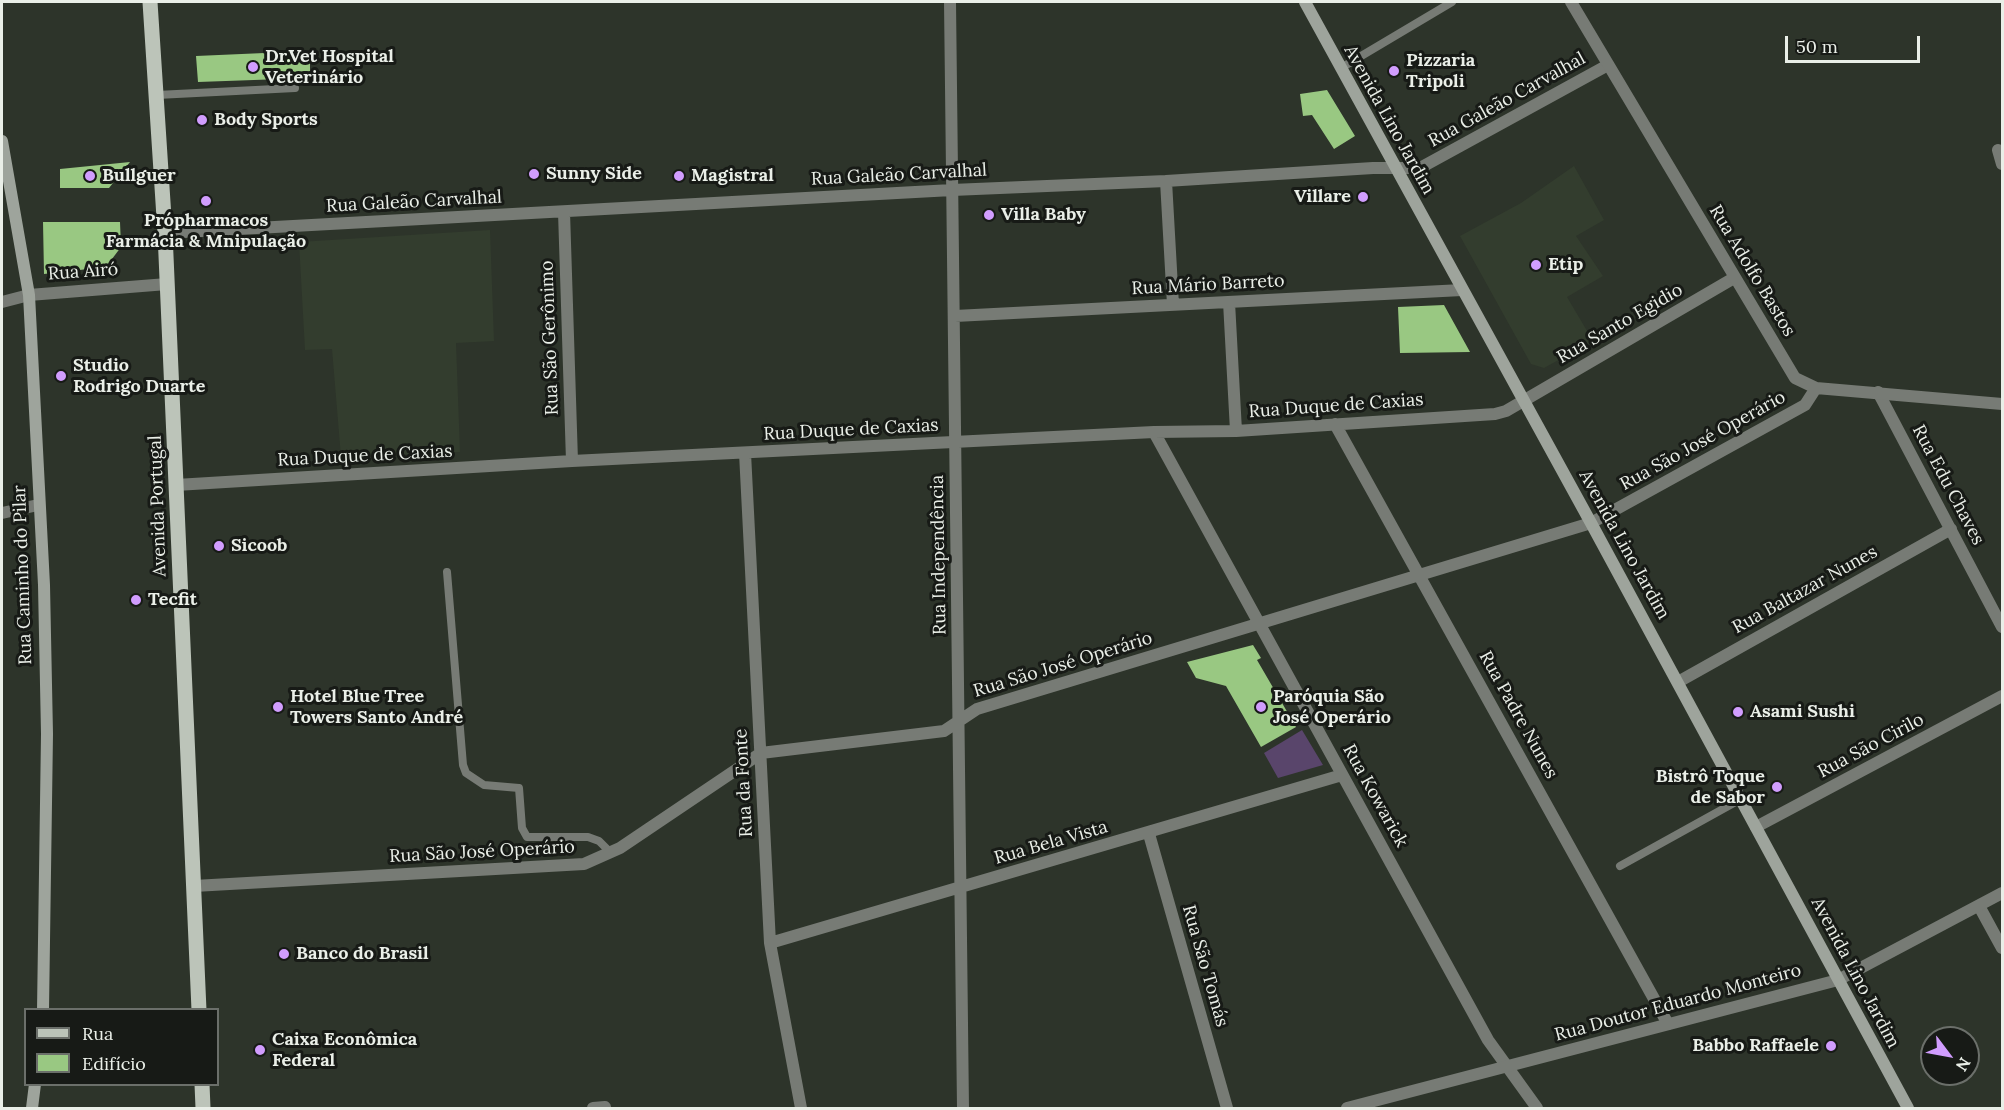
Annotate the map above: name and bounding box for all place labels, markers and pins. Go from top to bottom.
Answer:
place label: Dr.Vet Hospital Veterinário [265,46,394,88]
place label: Pizzaria Tripoli [1406,50,1475,92]
marker: Dr.Vet Hospital Veterinário [246,60,260,74]
marker: Pizzaria Tripoli [1387,64,1401,78]
place label: Body Sports [214,109,318,131]
marker: Body Sports [195,113,209,127]
place label: Sunny Side [546,163,642,185]
place label: Bullguer [102,165,176,187]
place label: Magistral [691,165,774,187]
marker: Sunny Side [527,167,541,181]
marker: Bullguer [83,169,97,183]
marker: Magistral [672,169,686,183]
place label: Villare [1294,186,1351,208]
marker: Villare [1356,190,1370,204]
marker: Própharmacos Farmácia & Mnipulação [199,194,213,208]
place label: Villa Baby [1001,204,1086,226]
marker: Villa Baby [982,208,996,222]
place label: Própharmacos Farmácia & Mnipulação [106,210,306,252]
place label: Etip [1548,254,1583,276]
marker: Etip [1529,258,1543,272]
place label: Studio Rodrigo Duarte [73,355,205,398]
marker: Studio Rodrigo Duarte [54,369,68,383]
place label: Sicoob [231,535,287,557]
marker: Sicoob [212,539,226,553]
place label: Tecfit [148,589,197,611]
marker: Tecfit [129,593,143,607]
place label: Hotel Blue Tree Towers Santo André [290,686,463,728]
place label: Paróquia São José Operário [1273,686,1391,728]
marker: Hotel Blue Tree Towers Santo André [271,700,285,714]
marker: Paróquia São José Operário [1254,700,1268,714]
place label: Asami Sushi [1750,701,1855,723]
marker: Asami Sushi [1731,705,1745,719]
place label: Bistrô Toque de Sabor [1656,766,1765,808]
marker: Bistrô Toque de Sabor [1770,780,1784,794]
place label: Banco do Brasil [296,943,429,965]
marker: Banco do Brasil [277,947,291,961]
place label: Caixa Econômica Federal [272,1029,417,1072]
place label: Babbo Raffaele [1692,1035,1819,1057]
marker: Babbo Raffaele [1824,1039,1838,1053]
marker: Caixa Econômica Federal [253,1043,267,1057]

